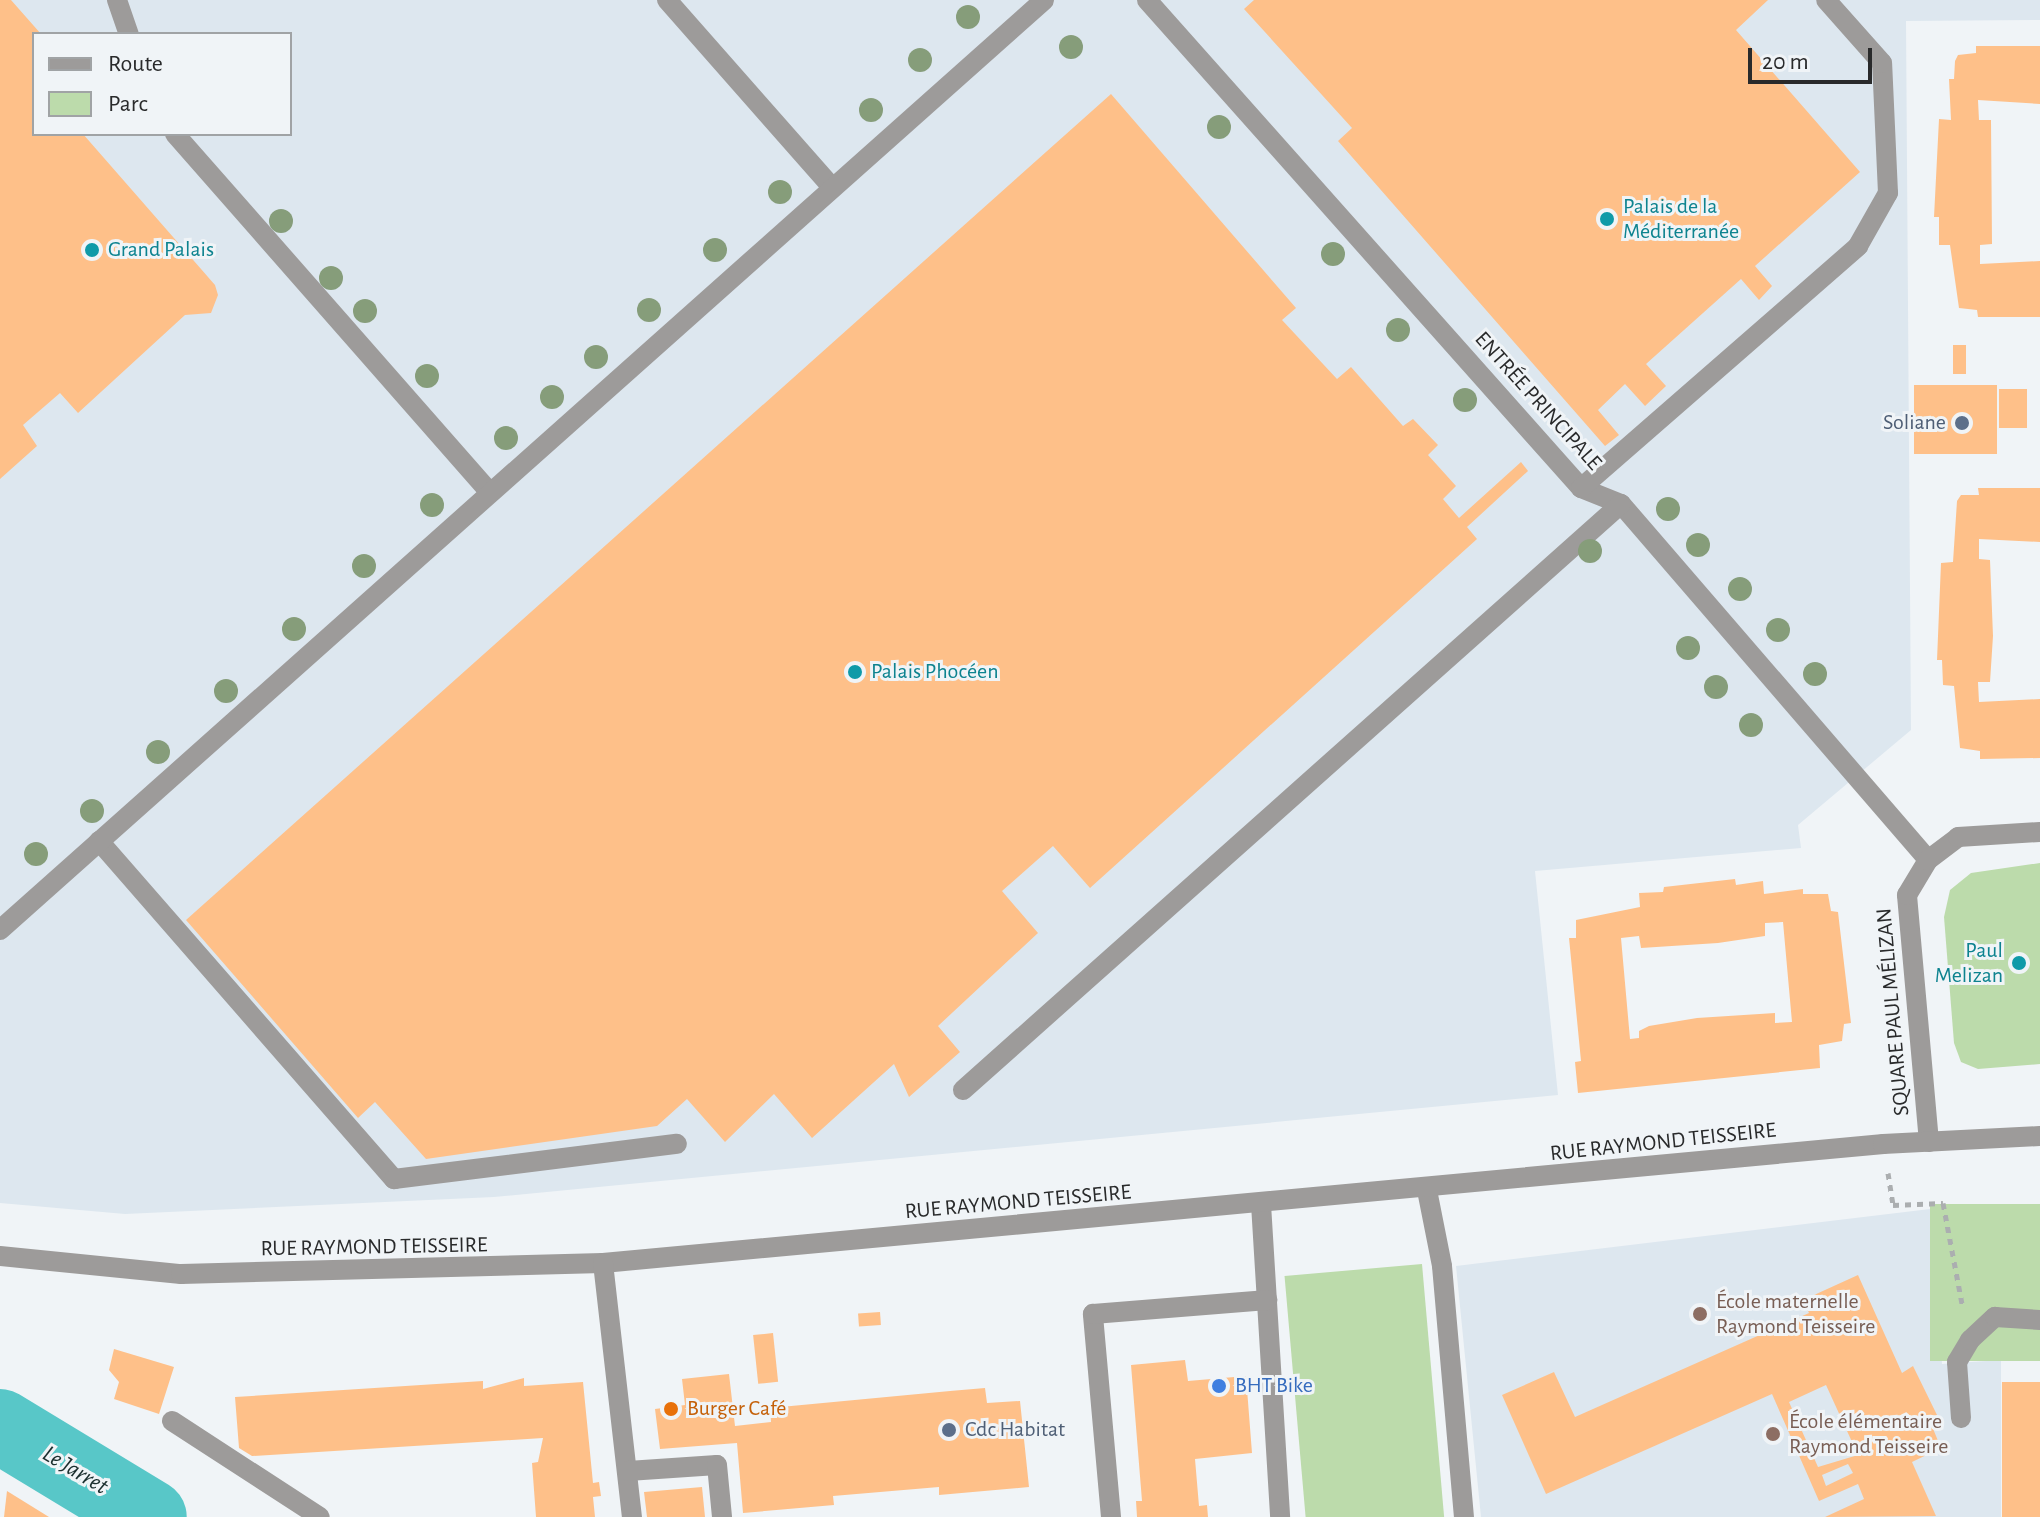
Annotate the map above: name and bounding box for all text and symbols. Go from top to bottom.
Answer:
legend [32,32,292,136]
scale bar [1752,32,1876,82]
text: 20 m [1762,50,1809,74]
text: Route [108,52,163,76]
text: Parc [108,92,148,116]
place label: Palais de la Méditerranée [1623,193,1739,244]
marker: Palais de la Méditerranée [1598,210,1616,228]
place label: Grand Palais [108,237,214,263]
marker: Grand Palais [83,241,101,259]
street label: ENTRÉE PRINCIPALE [1469,326,1607,476]
place label: Soliane [1883,410,1946,436]
marker: Soliane [1953,414,1971,432]
place label: Palais Phocéen [871,659,999,685]
marker: Palais Phocéen [846,663,864,681]
street label: SQUARE PAUL MÉLIZAN [1871,907,1915,1117]
place label: Paul Melizan [1935,937,2003,988]
marker: Paul Melizan [2010,954,2028,972]
street label: RUE RAYMOND TEISSEIRE [1549,1117,1777,1167]
street label: RUE RAYMOND TEISSEIRE [904,1179,1132,1225]
street label: RUE RAYMOND TEISSEIRE [260,1232,488,1262]
place label: École maternelle Raymond Teisseire [1716,1288,1875,1340]
marker: École maternelle Raymond Teisseire [1691,1305,1709,1323]
place label: BHT Bike [1235,1373,1313,1399]
marker: BHT Bike [1210,1377,1228,1395]
place label: Burger Café [687,1396,786,1422]
marker: Burger Café [662,1400,680,1418]
place label: École élémentaire Raymond Teisseire [1789,1408,1948,1460]
place label: Cdc Habitat [965,1417,1065,1443]
marker: Cdc Habitat [940,1421,958,1439]
marker: École élémentaire Raymond Teisseire [1764,1425,1782,1443]
water label: Le Jarret [37,1440,113,1502]

